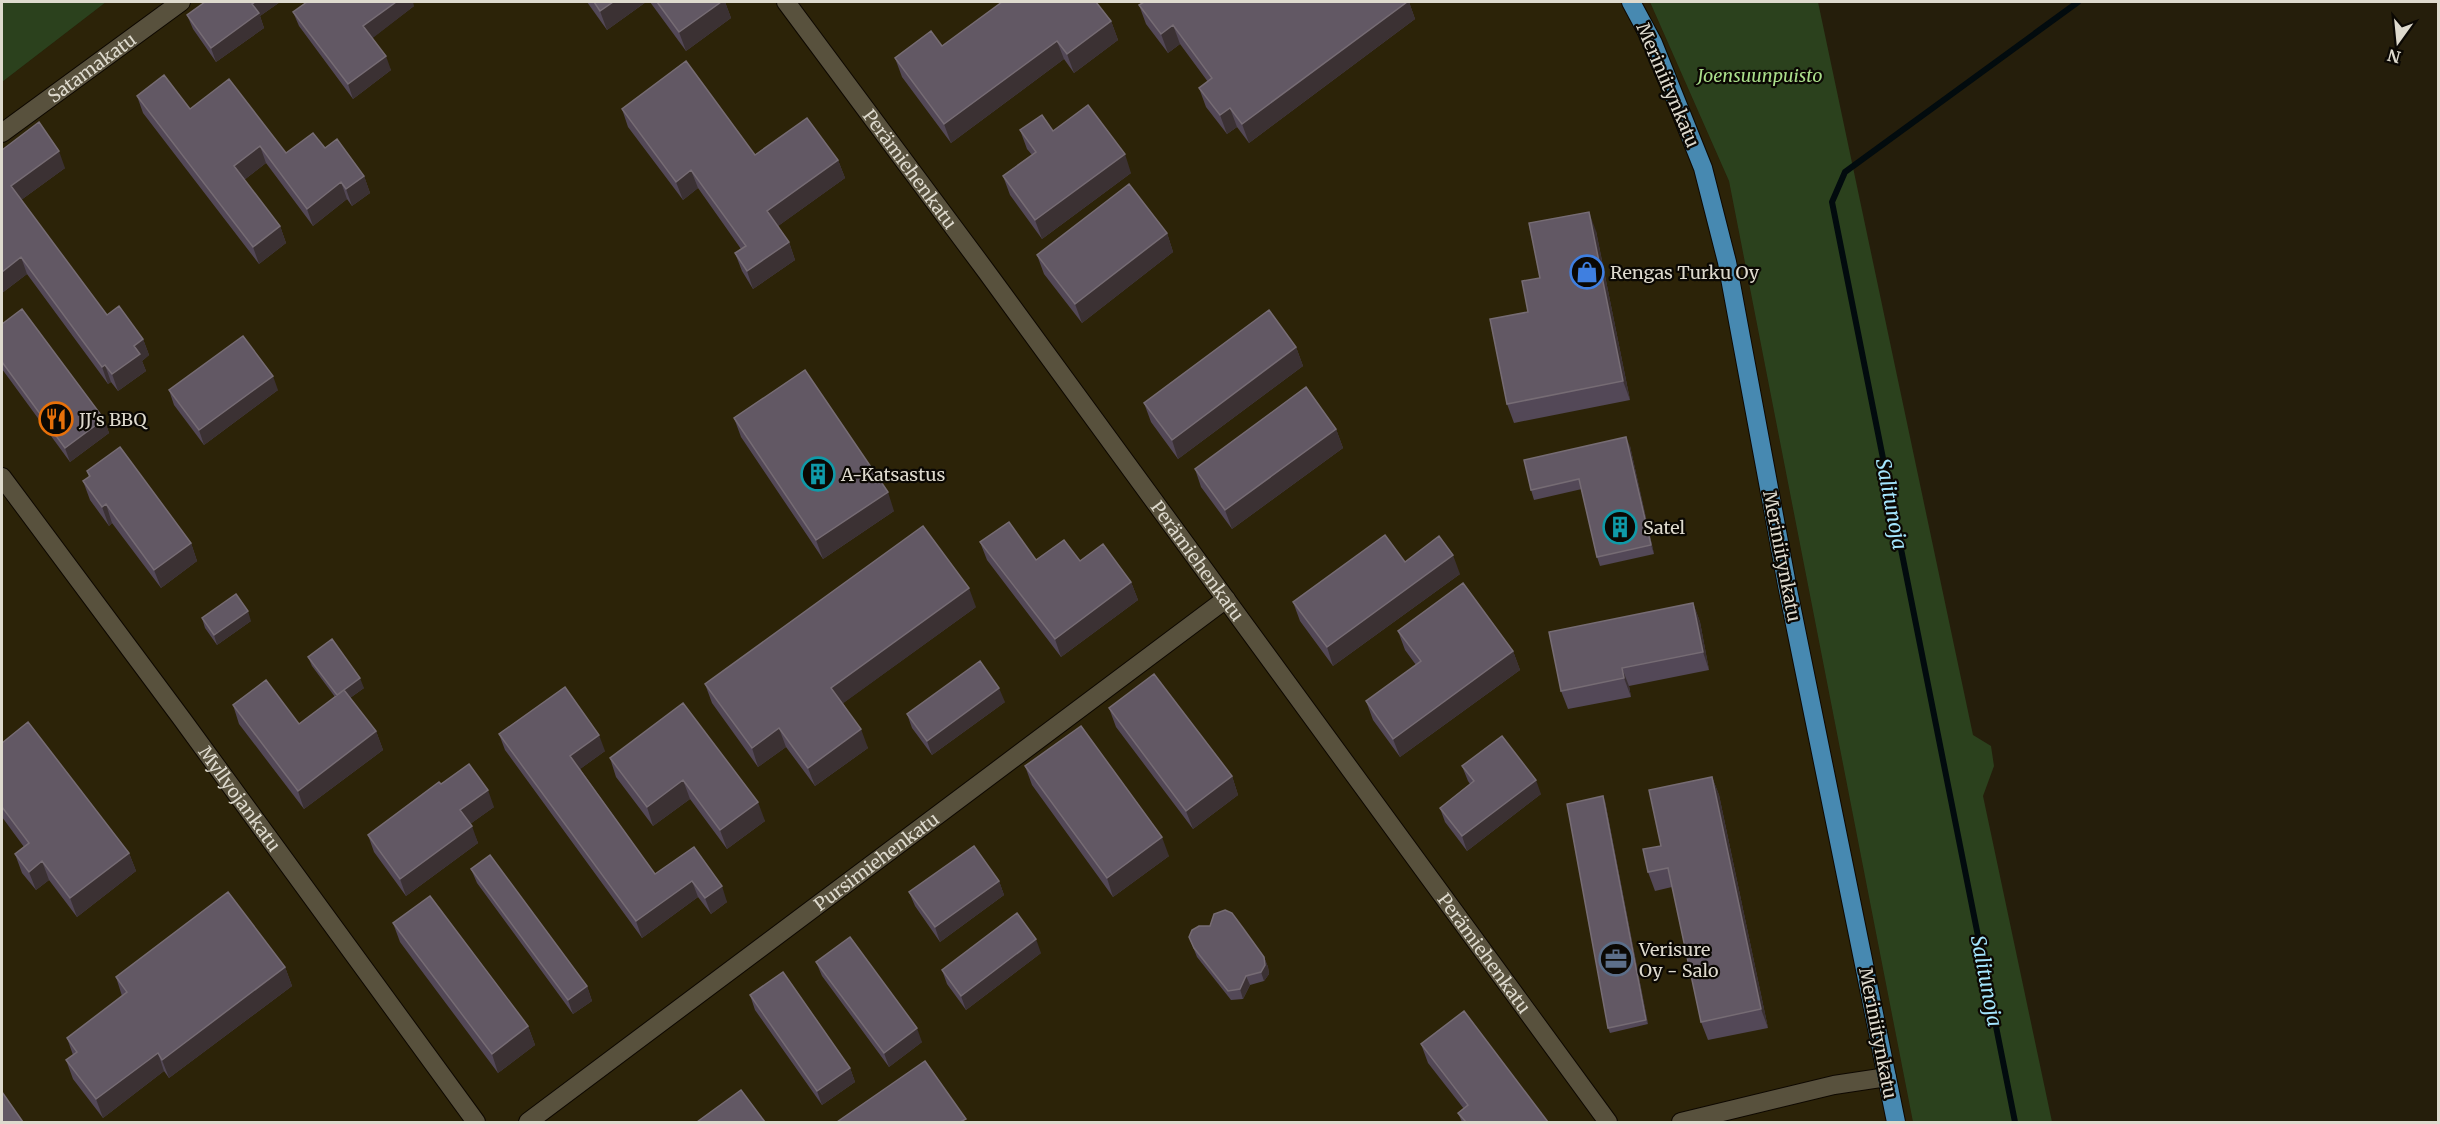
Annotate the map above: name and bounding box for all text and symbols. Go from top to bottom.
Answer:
north arrow [2368,12,2428,72]
street label: Meriniitynkatu [1631,19,1705,151]
street label: Satamakatu [43,27,140,107]
text: N [2385,45,2403,68]
park label: Joensuunpuisto [1696,64,1823,87]
street label: Perämiehenkatu [858,104,962,233]
shop icon: Rengas Turku Oy [1569,254,1605,290]
place label: Rengas Turku Oy [1610,261,1760,284]
restaurant icon: JJ's BBQ [38,401,74,437]
place label: JJ's BBQ [78,408,148,431]
building icon: A-Katsastus [800,456,836,492]
water label: Salitunoja [1871,456,1913,552]
place label: A-Katsastus [840,463,945,486]
street label: Meriniitynkatu [1758,488,1806,624]
street label: Perämiehenkatu [1146,496,1249,625]
building icon: Satel [1602,509,1638,545]
place label: Satel [1643,516,1686,539]
street label: Myllyojankatu [194,741,286,856]
street label: Pursimiehenkatu [809,807,943,916]
street label: Perämiehenkatu [1433,888,1536,1018]
water label: Salitunoja [1966,933,2008,1029]
place label: Verisure Oy - Salo [1638,938,1719,982]
office icon: Verisure Oy - Salo [1598,941,1634,977]
street label: Meriniitynkatu [1854,965,1902,1101]

